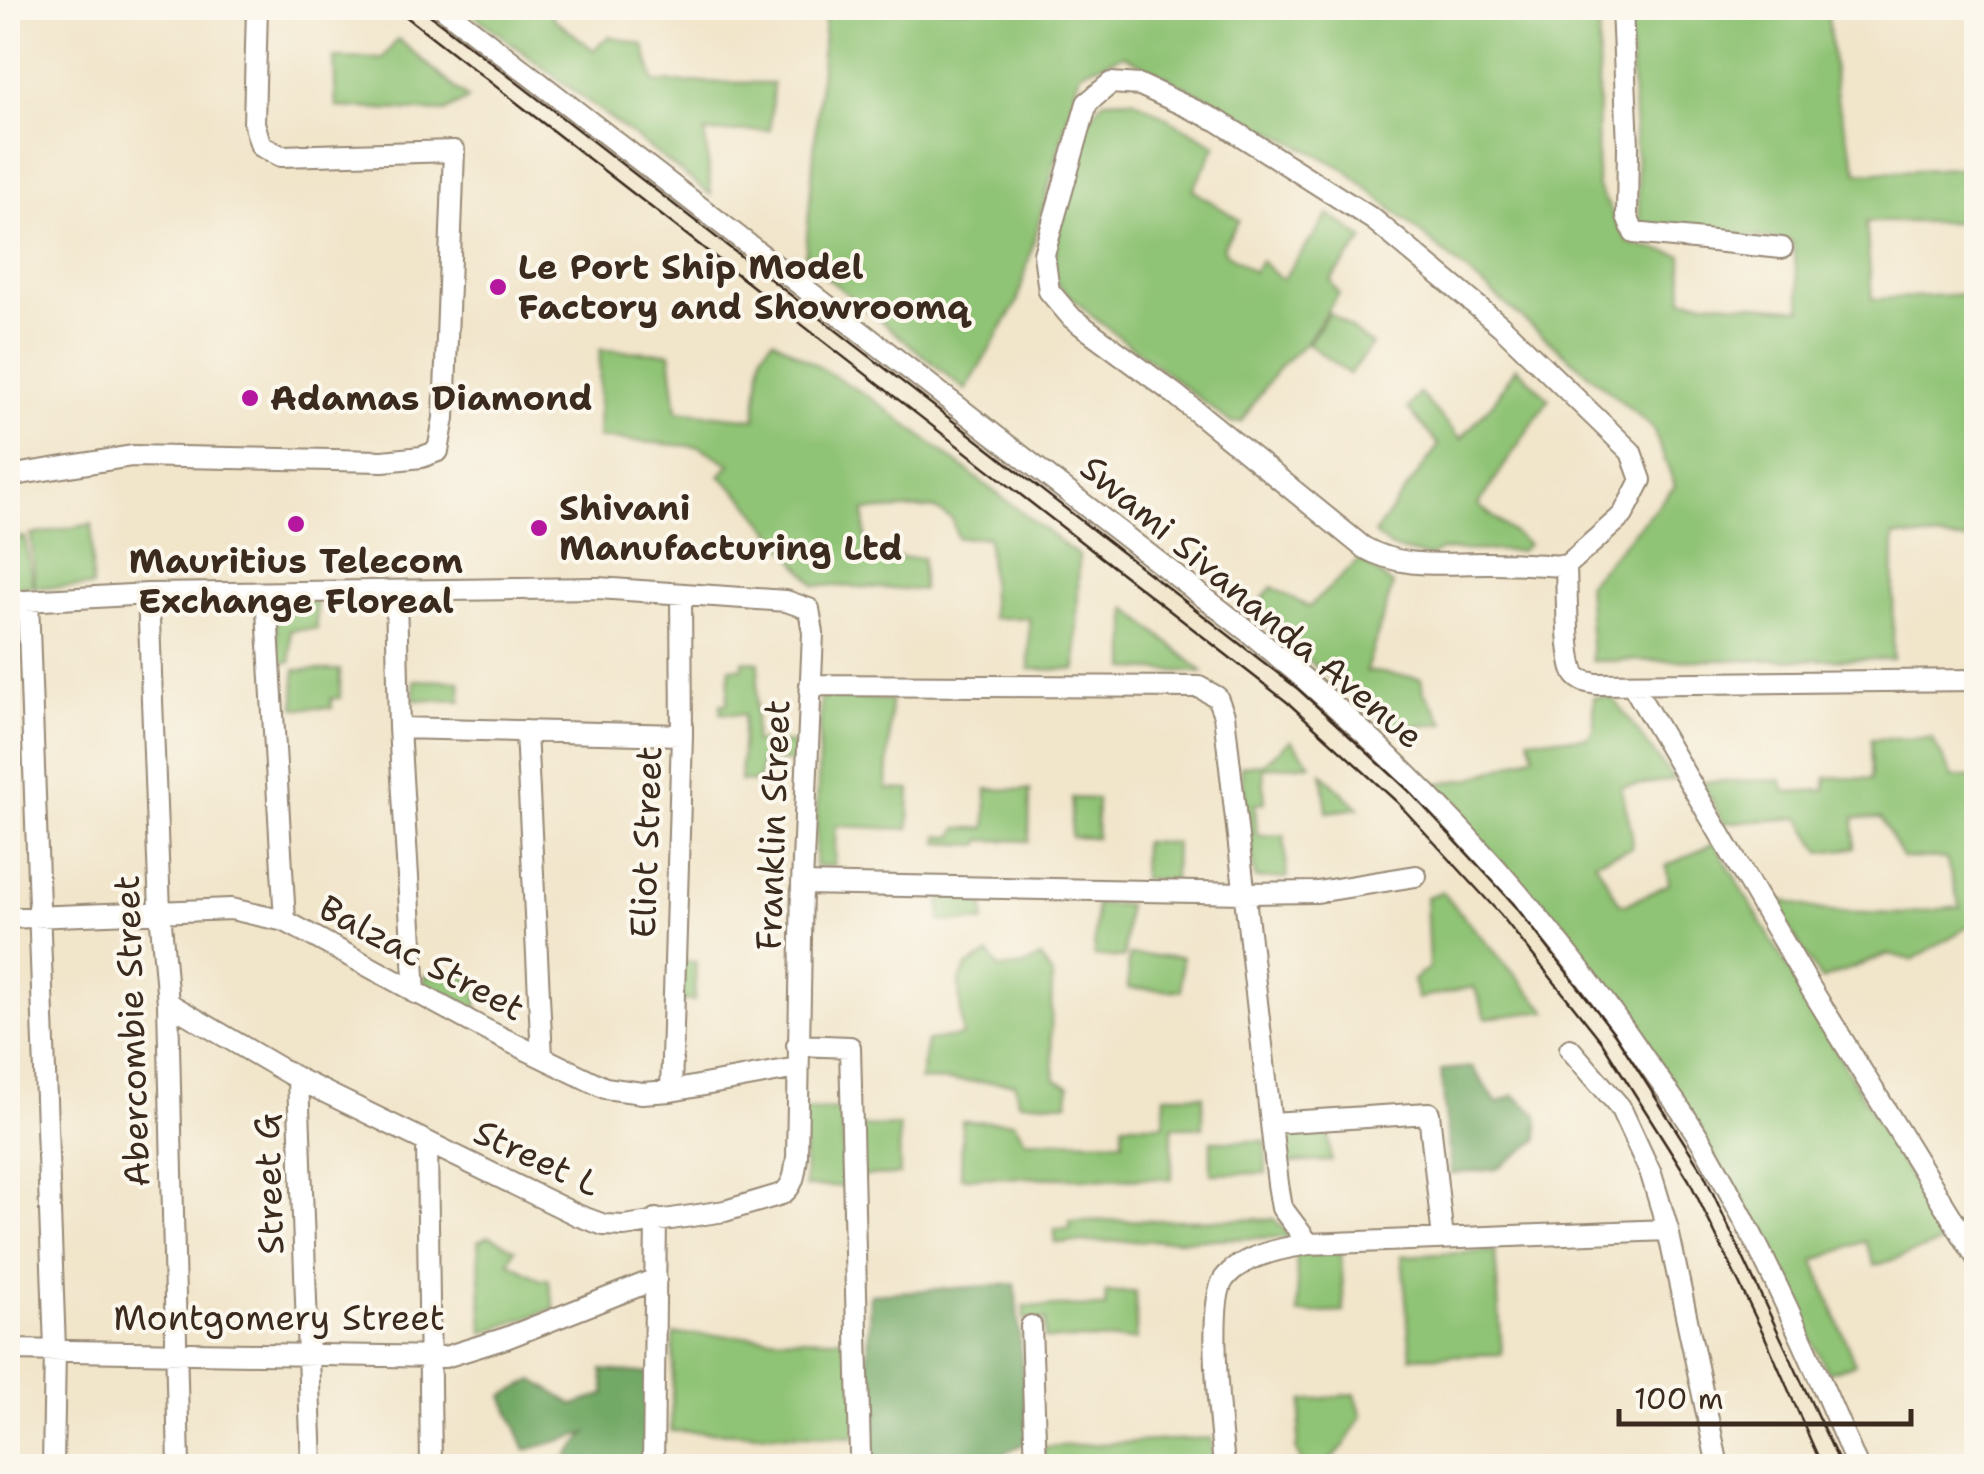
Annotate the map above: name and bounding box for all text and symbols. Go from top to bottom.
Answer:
place label: Le Port Ship Model Factory and Showroomq [518,243,972,330]
marker: Le Port Ship Model Factory and Showroomq [487,276,509,298]
place label: Adamas Diamond [270,374,593,421]
marker: Adamas Diamond [239,387,261,409]
street label: Swami Sivananda Avenue [1071,444,1434,759]
place label: Shivani Manufacturing Ltd [559,484,903,571]
marker: Mauritius Telecom Exchange Floreal [285,513,307,535]
marker: Shivani Manufacturing Ltd [528,517,550,539]
place label: Mauritius Telecom Exchange Floreal [129,537,463,624]
street label: Franklin Street [745,699,800,951]
street label: Eliot Street [619,745,672,939]
street label: Abercombie Street [103,874,160,1188]
street label: Balzac Street [311,884,533,1031]
street label: Street L [466,1108,608,1207]
street label: Street G [243,1113,294,1255]
street label: Montgomery Street [113,1294,445,1341]
scale bar [1619,1364,1912,1426]
text: 100 m [1634,1378,1724,1419]

